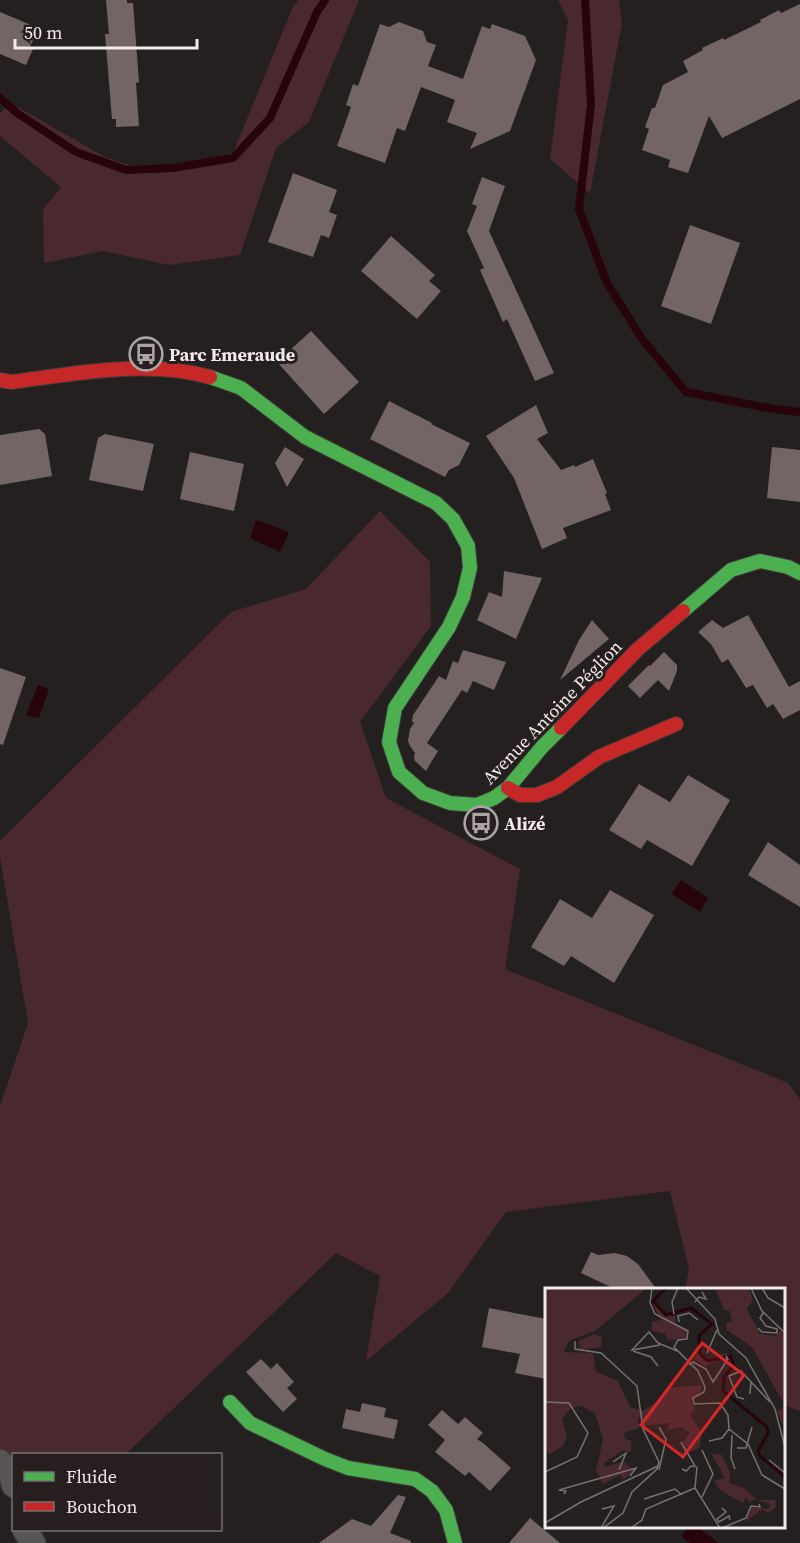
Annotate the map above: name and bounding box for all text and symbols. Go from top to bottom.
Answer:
scale bar [15,12,196,50]
text: 50 m [24,20,62,45]
bus stop icon: Parc Emeraude [128,336,164,372]
place label: Parc Emeraude [169,342,295,367]
street label: Avenue Antoine Péglion [476,634,628,790]
bus stop icon: Alizé [463,805,499,841]
place label: Alizé [504,811,545,836]
inset map [545,1288,785,1528]
legend [12,1453,222,1531]
text: Fluide [66,1464,117,1489]
text: Bouchon [66,1494,138,1519]

